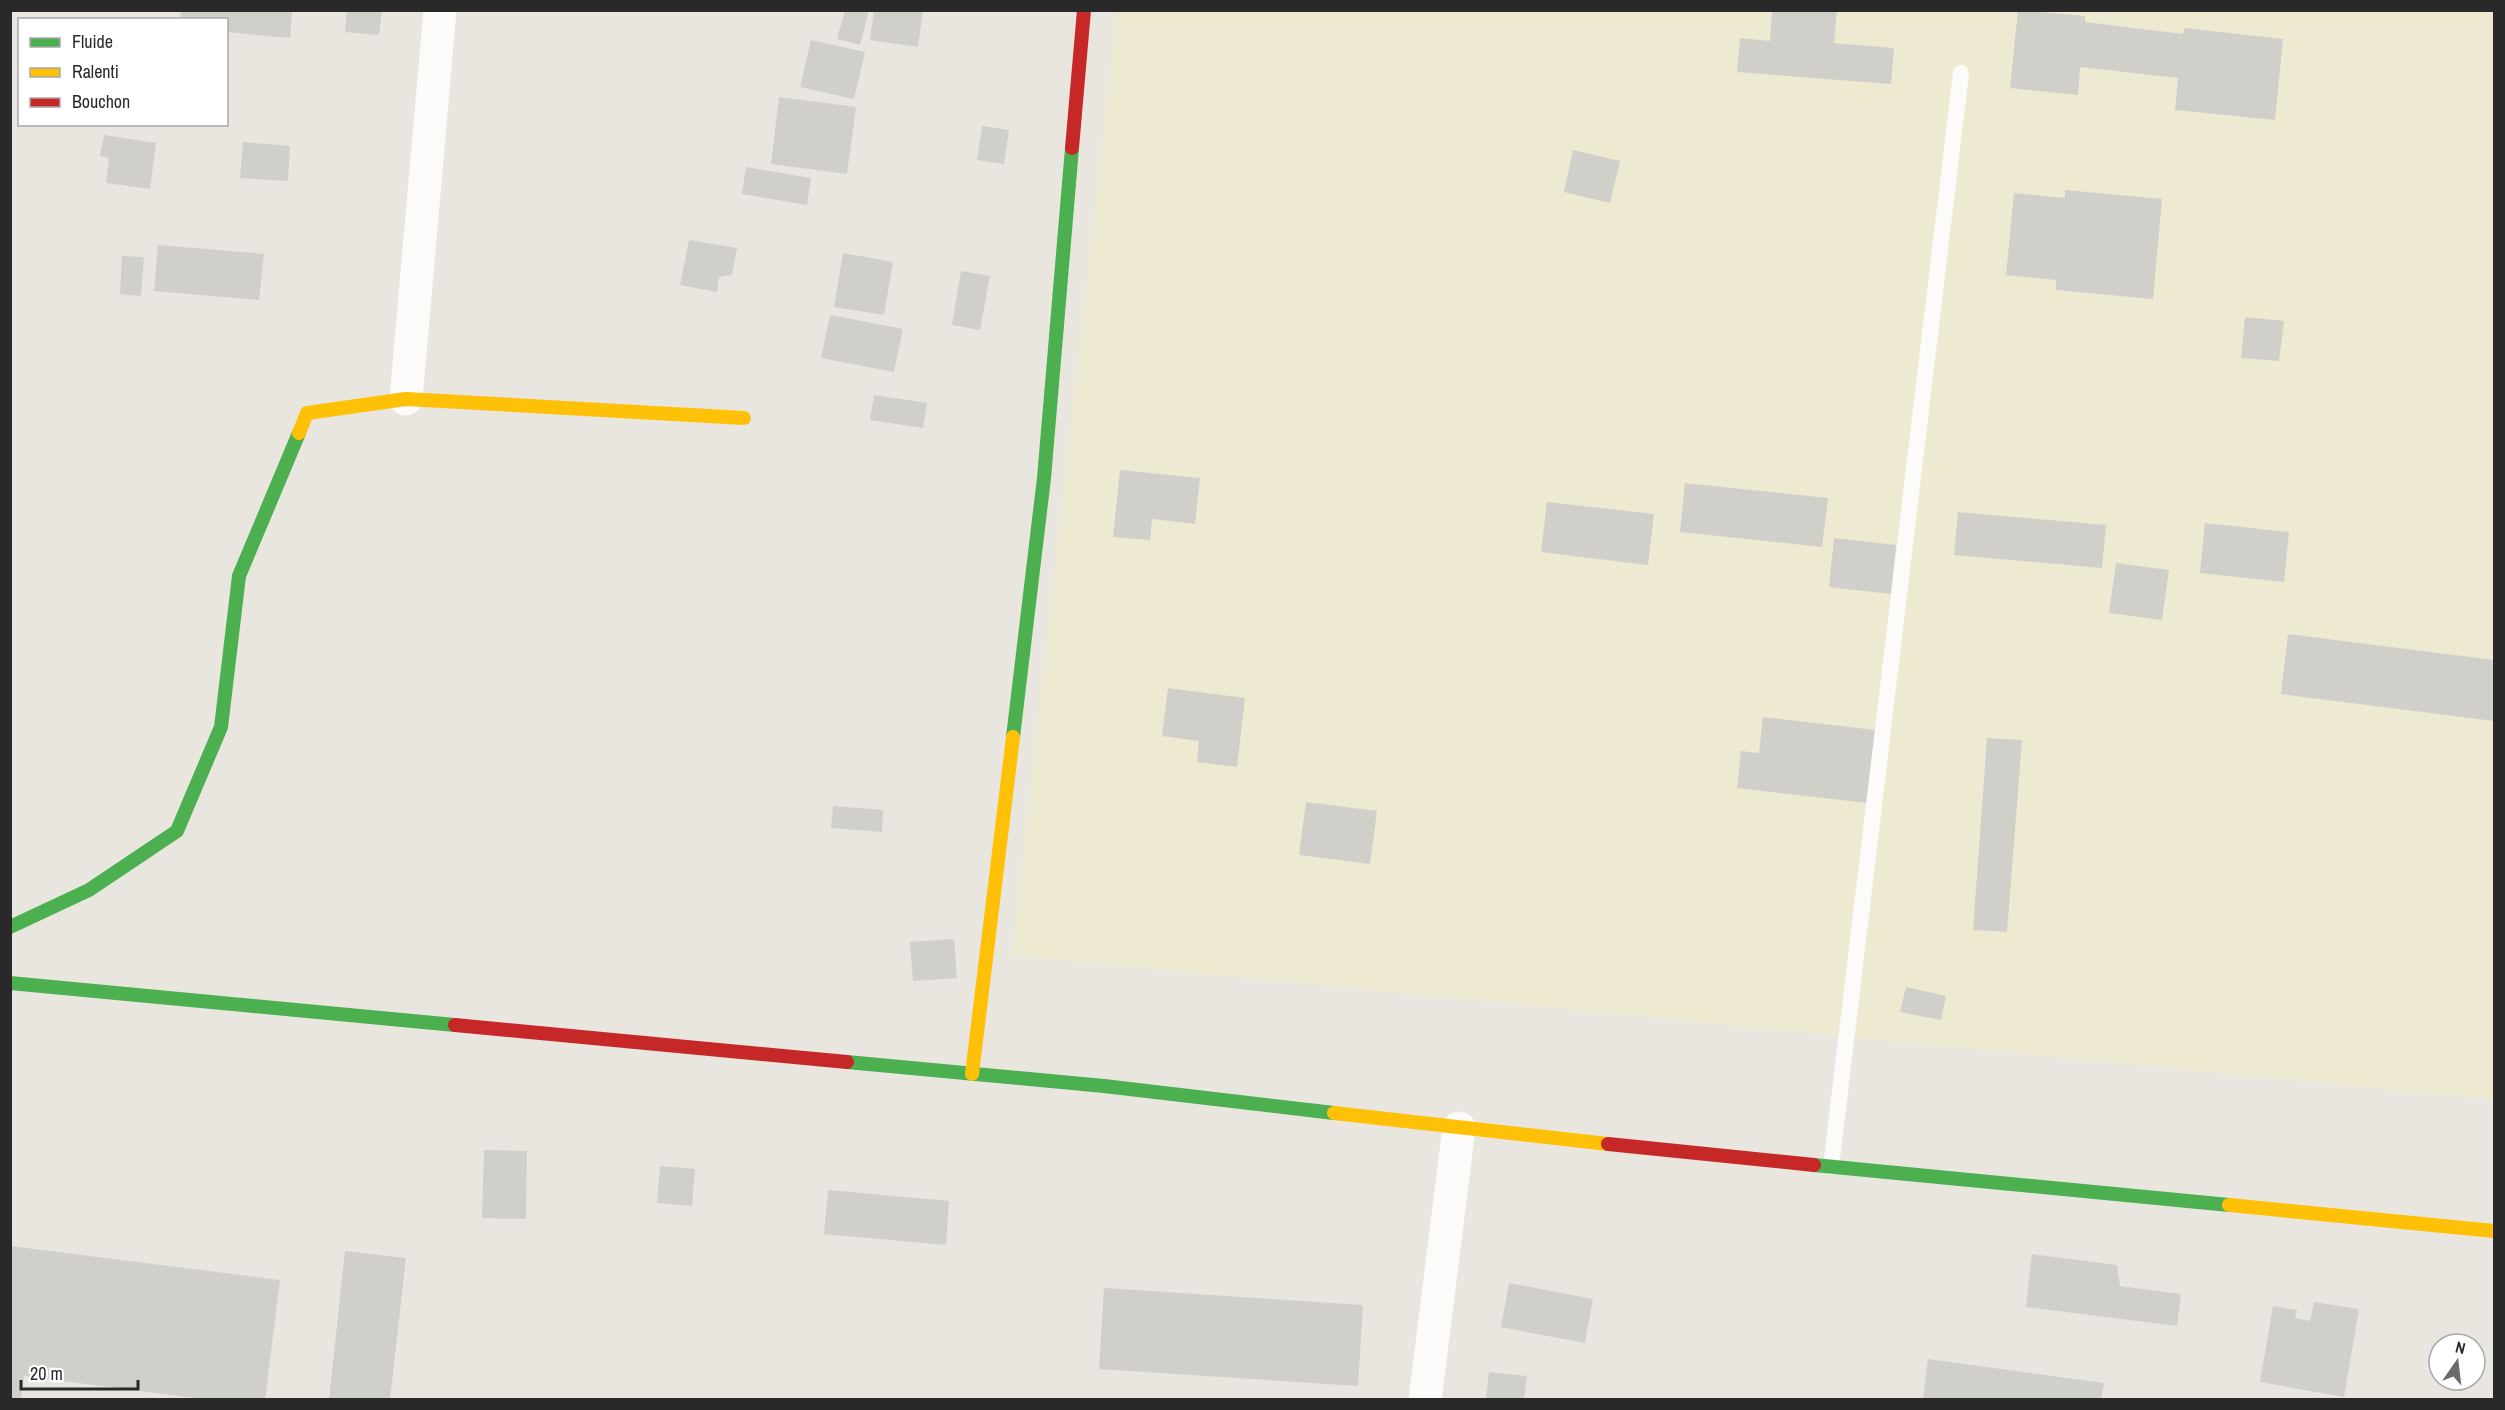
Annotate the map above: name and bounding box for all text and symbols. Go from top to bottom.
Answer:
legend [18,18,228,126]
text: Fluide [72,29,113,54]
text: Ralenti [72,59,119,84]
text: Bouchon [72,89,130,114]
north arrow [2427,1332,2487,1392]
text: N [2453,1336,2468,1359]
scale bar [21,1353,138,1391]
text: 20 m [30,1361,63,1386]

